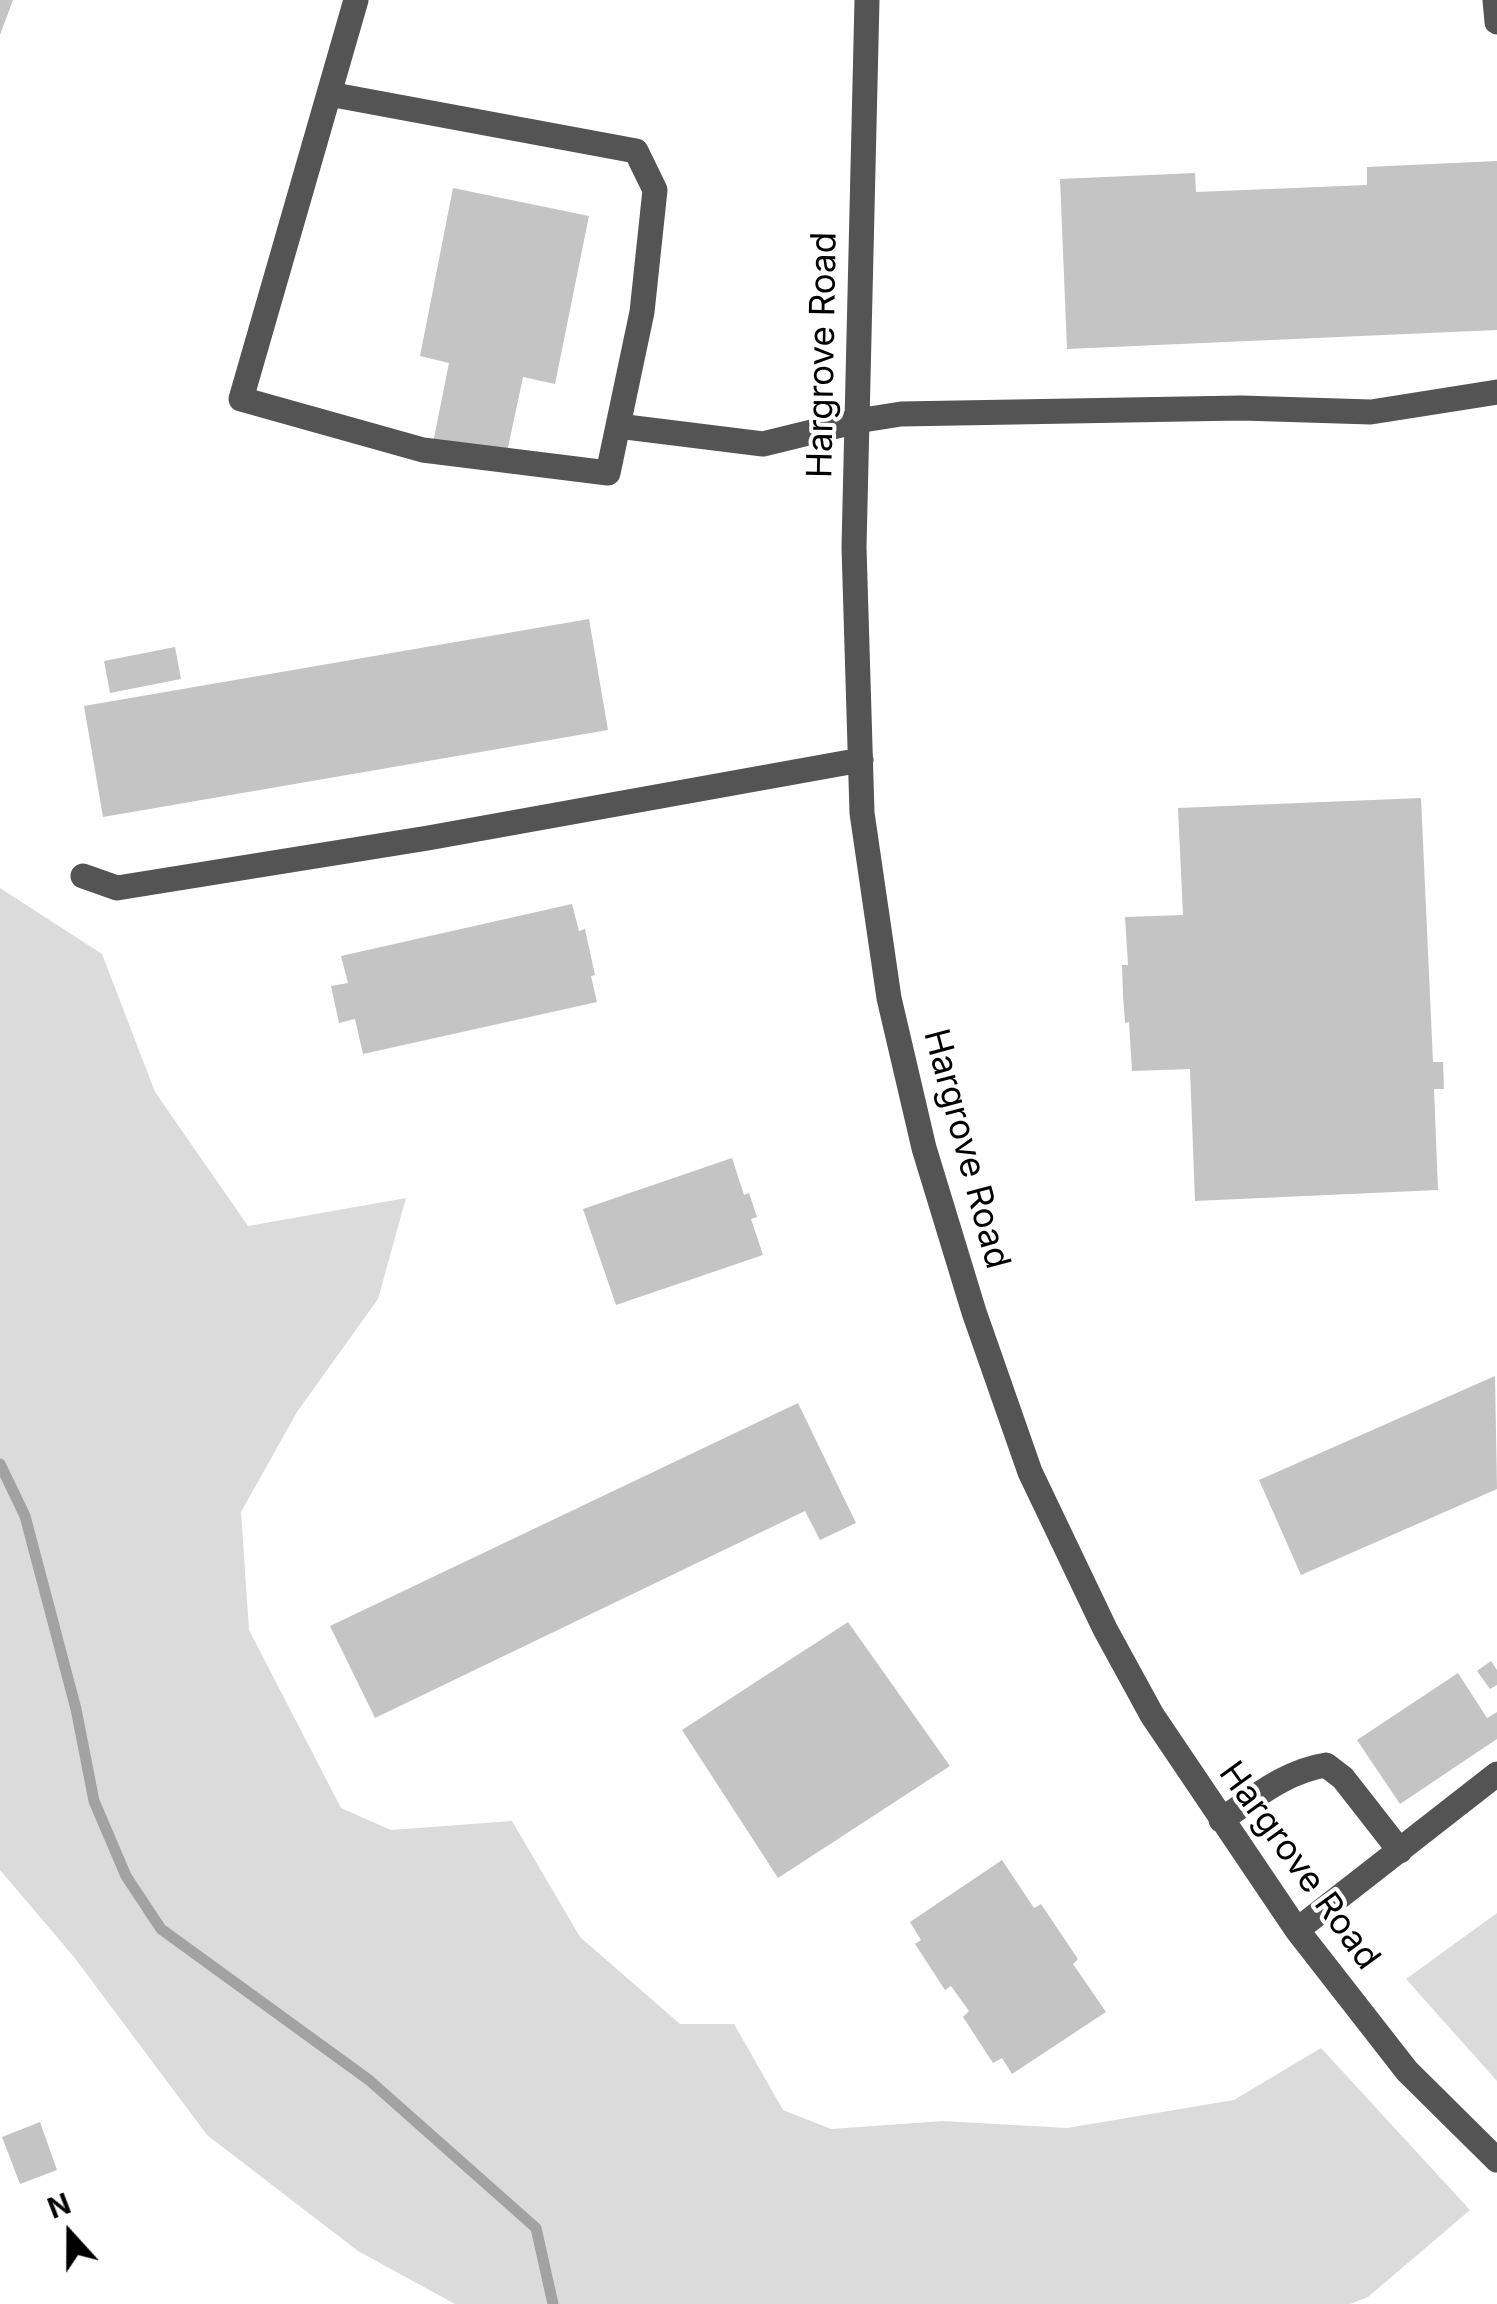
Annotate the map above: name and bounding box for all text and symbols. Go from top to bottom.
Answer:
street label: Hargrove Road [800,232,846,478]
street label: Hargrove Road [914,1025,1018,1273]
street label: Hargrove Road [1210,1754,1388,1978]
north arrow [20,2184,120,2284]
text: N [43,2186,75,2226]

